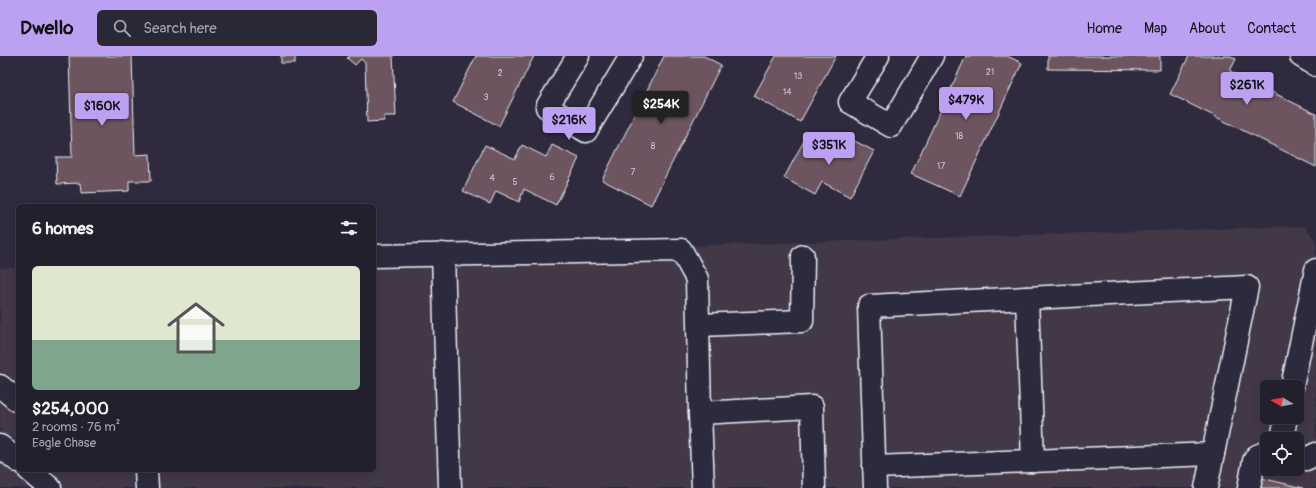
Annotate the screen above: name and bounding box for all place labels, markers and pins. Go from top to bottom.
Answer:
pin: $261K [1219,72,1275,106]
pin: $479K [938,87,994,121]
pin: $254K [633,91,689,125]
pin: $160K [74,93,130,127]
pin: $216K [541,107,597,141]
pin: $351K [801,132,857,166]

